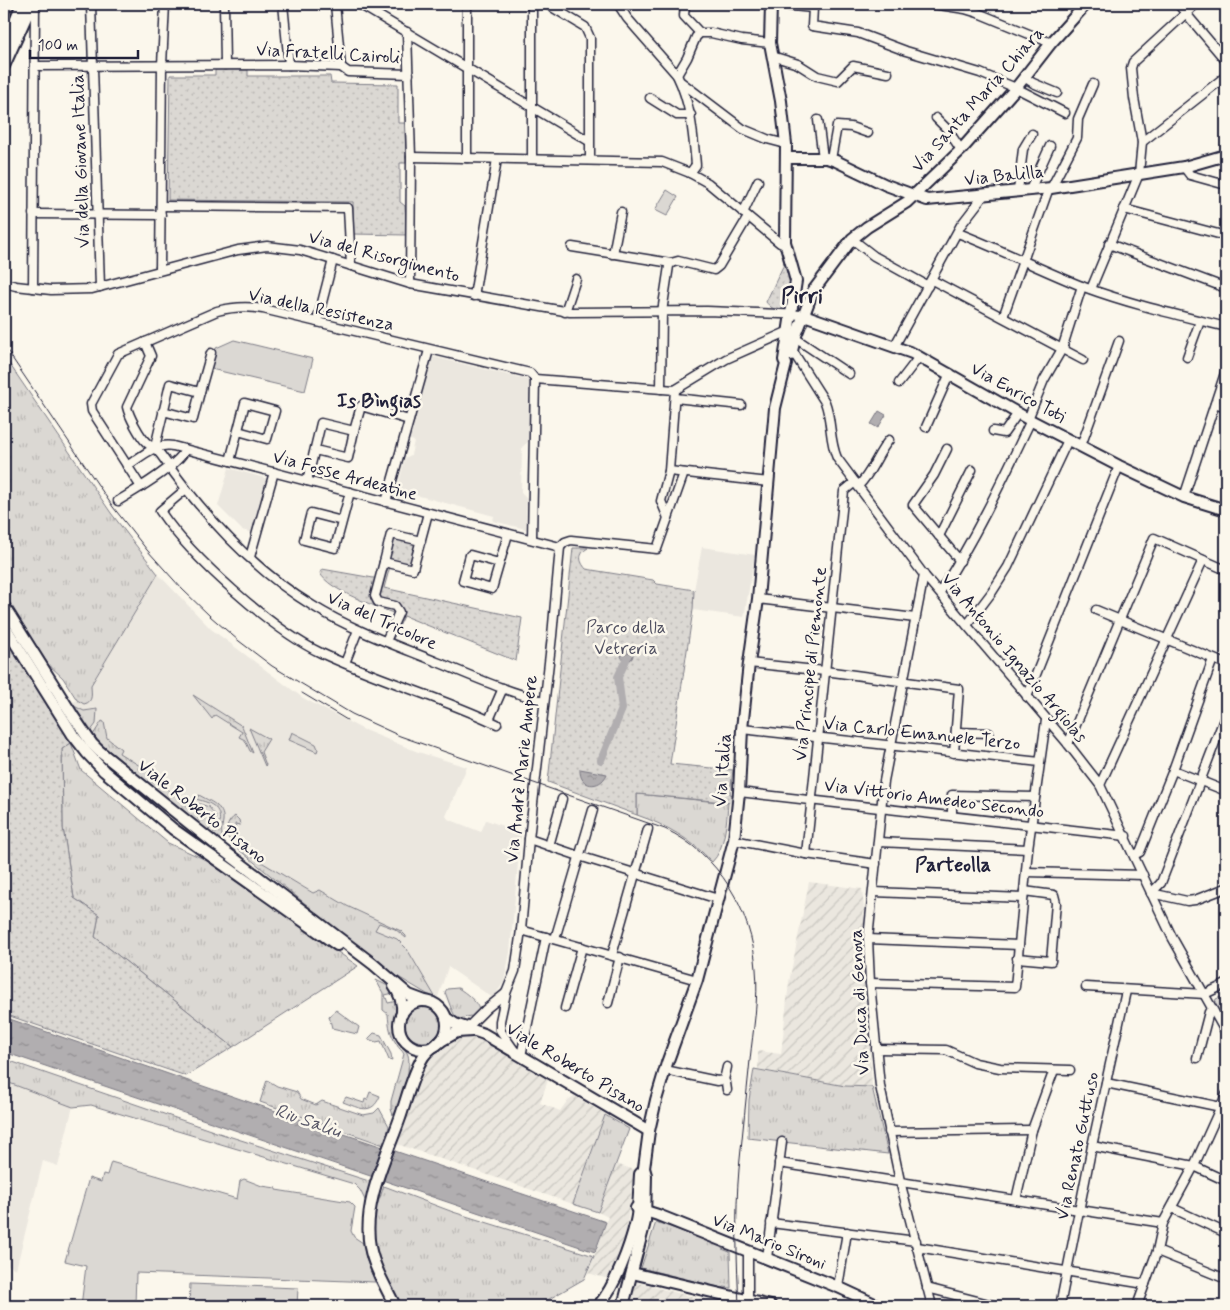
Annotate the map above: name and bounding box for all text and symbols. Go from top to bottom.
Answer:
street label: Via Santa Maria Chiara [906,22,1050,178]
scale bar [30,28,138,60]
text: 100 m [38,36,78,56]
street label: Via Fratelli Cairoli [255,38,401,70]
street label: Via della Giovane Italia [66,73,96,249]
street label: Via Balilla [963,160,1045,192]
street label: Via del Risorgimento [305,225,462,290]
street label: Via della Resistenza [246,283,396,337]
district label: Pirri [781,283,823,311]
street label: Via Enrico Toti [966,357,1070,429]
district label: Is Bìngias [337,388,421,417]
street label: Via Fosse Ardeatine [270,445,420,507]
street label: Via Principe di Piemonte [789,566,833,762]
street label: Via Antonio Ignazio Argiolas [934,568,1092,750]
street label: Via del Tricolore [323,586,441,656]
park label: Parco della Vetreria [586,616,666,661]
street label: Via Andrè Marie Ampere [500,674,544,864]
street label: Via Carlo Emanuele Terzo [822,712,1022,756]
street label: Via Italia [708,732,738,808]
street label: Viale Roberto Pisano [132,754,272,870]
street label: Via Vittorio Amedeo Secondo [823,774,1045,824]
district label: Parteolla [915,852,991,879]
street label: Via Duca di Genova [844,928,876,1076]
street label: Viale Roberto Pisano [501,1017,649,1119]
street label: Via Renato Guttuso [1051,1070,1105,1222]
water label: Riu Saliu [271,1098,346,1144]
street label: Via Mario Sironi [708,1208,830,1276]

